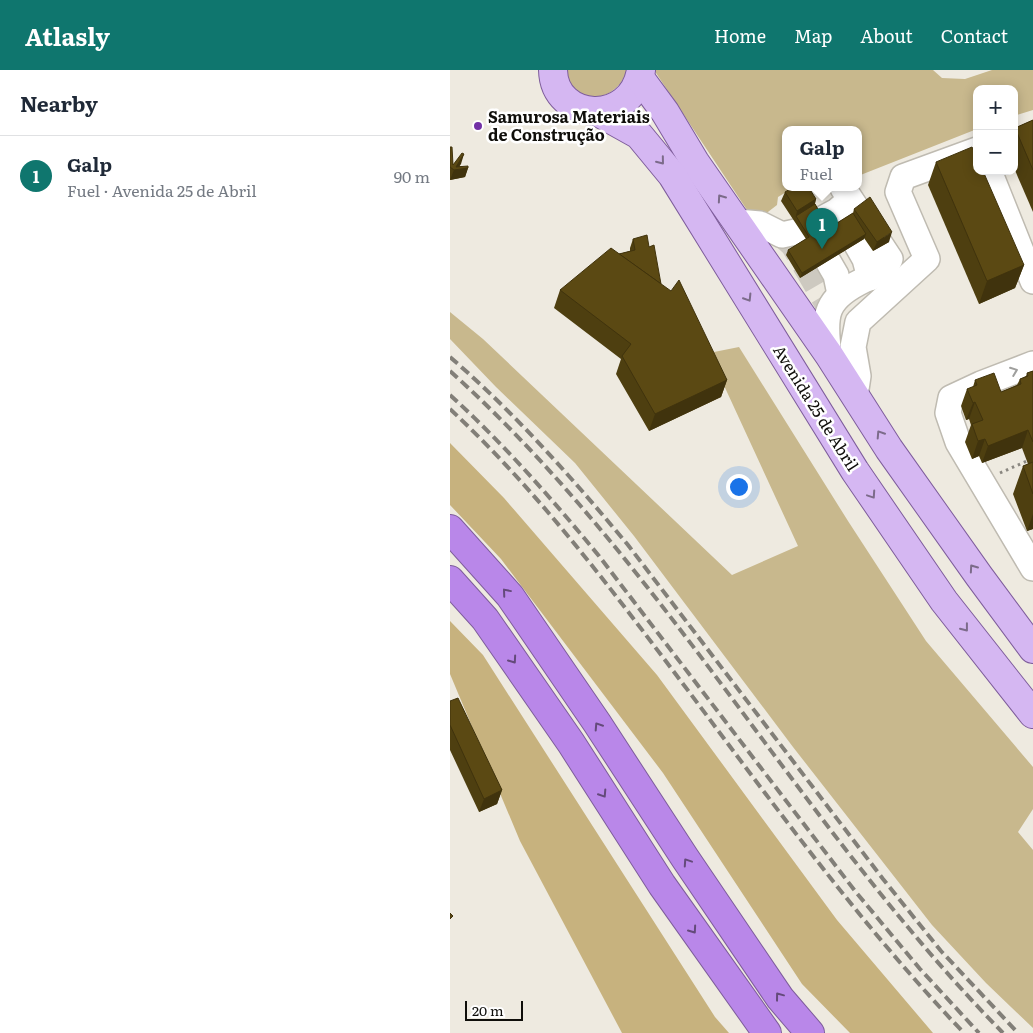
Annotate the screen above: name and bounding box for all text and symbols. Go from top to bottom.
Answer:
text: Atlasly [25,18,110,53]
text: Home [714,22,766,49]
text: Map [794,22,832,49]
text: About [860,22,913,49]
text: Contact [941,22,1008,49]
map controls [973,85,1018,175]
button: + [973,85,1018,130]
text: Nearby [20,87,98,118]
place label: Samurosa Materiais de Construção [488,104,650,146]
marker: Samurosa Materiais de Construção [472,120,484,132]
popup [782,126,862,191]
button: − [973,130,1018,175]
text: Galp [800,133,844,161]
text: Galp [67,150,112,178]
one-way arrow [655,156,664,165]
text: Fuel [800,161,833,185]
text: 1 [33,164,39,188]
text: 90 m [394,164,430,188]
text: Fuel · Avenida 25 de Abril [67,178,257,202]
one-way arrow [718,194,727,204]
pin: 1 [806,208,838,249]
one-way arrow [742,293,752,302]
street label: Avenida 25 de Abril [768,340,865,475]
one-way arrow [1009,367,1018,377]
one-way arrow [877,431,886,440]
your location [726,474,752,500]
one-way arrow [866,489,875,499]
one-way arrow [970,564,979,574]
one-way arrow [503,588,512,597]
one-way arrow [960,622,968,631]
one-way arrow [507,654,516,663]
one-way arrow [595,722,604,731]
one-way arrow [597,789,607,798]
one-way arrow [684,858,693,867]
one-way arrow [687,924,696,934]
one-way arrow [776,992,785,1002]
scale bar [465,998,522,1021]
text: 20 m [472,1000,504,1020]

